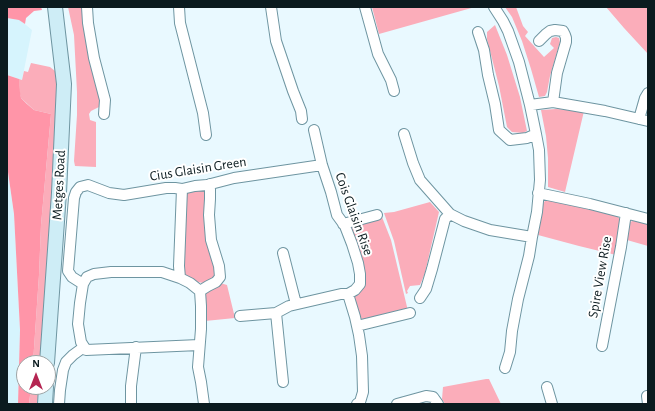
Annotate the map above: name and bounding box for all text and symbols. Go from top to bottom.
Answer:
street label: Metges Road [49,150,69,220]
street label: Cius Glaisin Green [148,153,248,185]
street label: Cois Glaisin Rise [331,170,377,258]
street label: Spire View Rise [585,235,615,319]
north arrow [16,355,56,395]
text: N [32,358,40,369]

